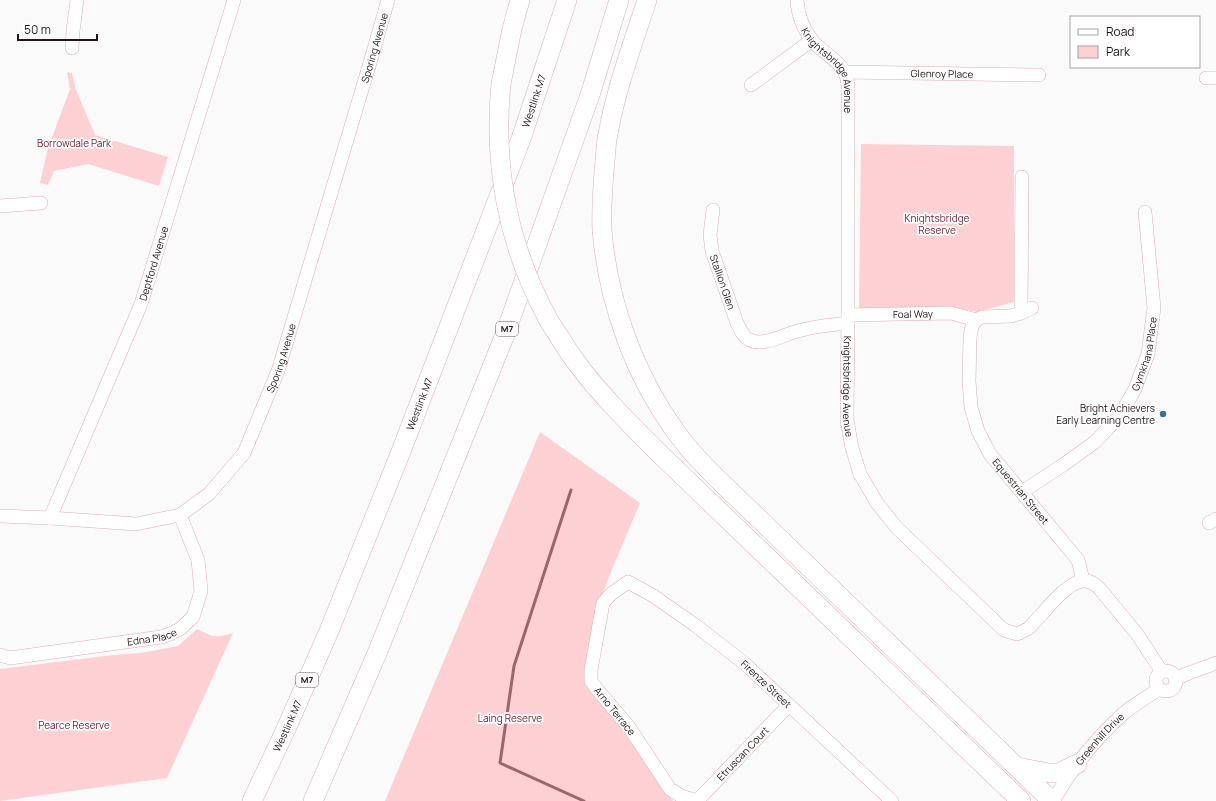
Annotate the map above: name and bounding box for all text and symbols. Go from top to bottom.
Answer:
street label: Sporing Avenue [357,11,391,84]
scale bar [18,16,97,42]
legend [1070,16,1200,68]
text: 50 m [24,21,51,38]
text: Road [1106,23,1134,40]
street label: Knightsbridge Avenue [798,25,855,113]
text: Park [1106,43,1131,60]
street label: Glenroy Place [910,66,974,81]
street label: Westlink M7 [518,73,549,129]
park label: Borrowdale Park [37,136,112,150]
park label: Knightsbridge Reserve [905,211,970,237]
street label: Deptford Avenue [135,224,171,302]
street label: Stallion Glen [707,252,739,311]
street label: Foal Way [893,306,934,321]
street label: Gymkhana Place [1128,316,1160,393]
street label: Sporing Avenue [263,321,299,395]
road number: M7 [496,322,518,336]
street label: Knightsbridge Avenue [840,336,857,438]
street label: Westlink M7 [403,376,436,432]
place label: Bright Achievers Early Learning Centre [1056,401,1155,427]
marker: Bright Achievers Early Learning Centre [1158,409,1168,419]
street label: Equestrian Street [989,455,1052,527]
street label: Edna Place [126,625,179,649]
street label: Firenze Street [738,657,795,711]
road number: M7 [296,673,318,687]
street label: Arno Terrace [591,684,639,738]
street label: Westlink M7 [269,698,305,754]
street label: Greenhill Drive [1072,709,1127,768]
park label: Laing Reserve [478,711,542,725]
park label: Pearce Reserve [38,718,110,732]
street label: Etruscan Court [713,723,772,784]

